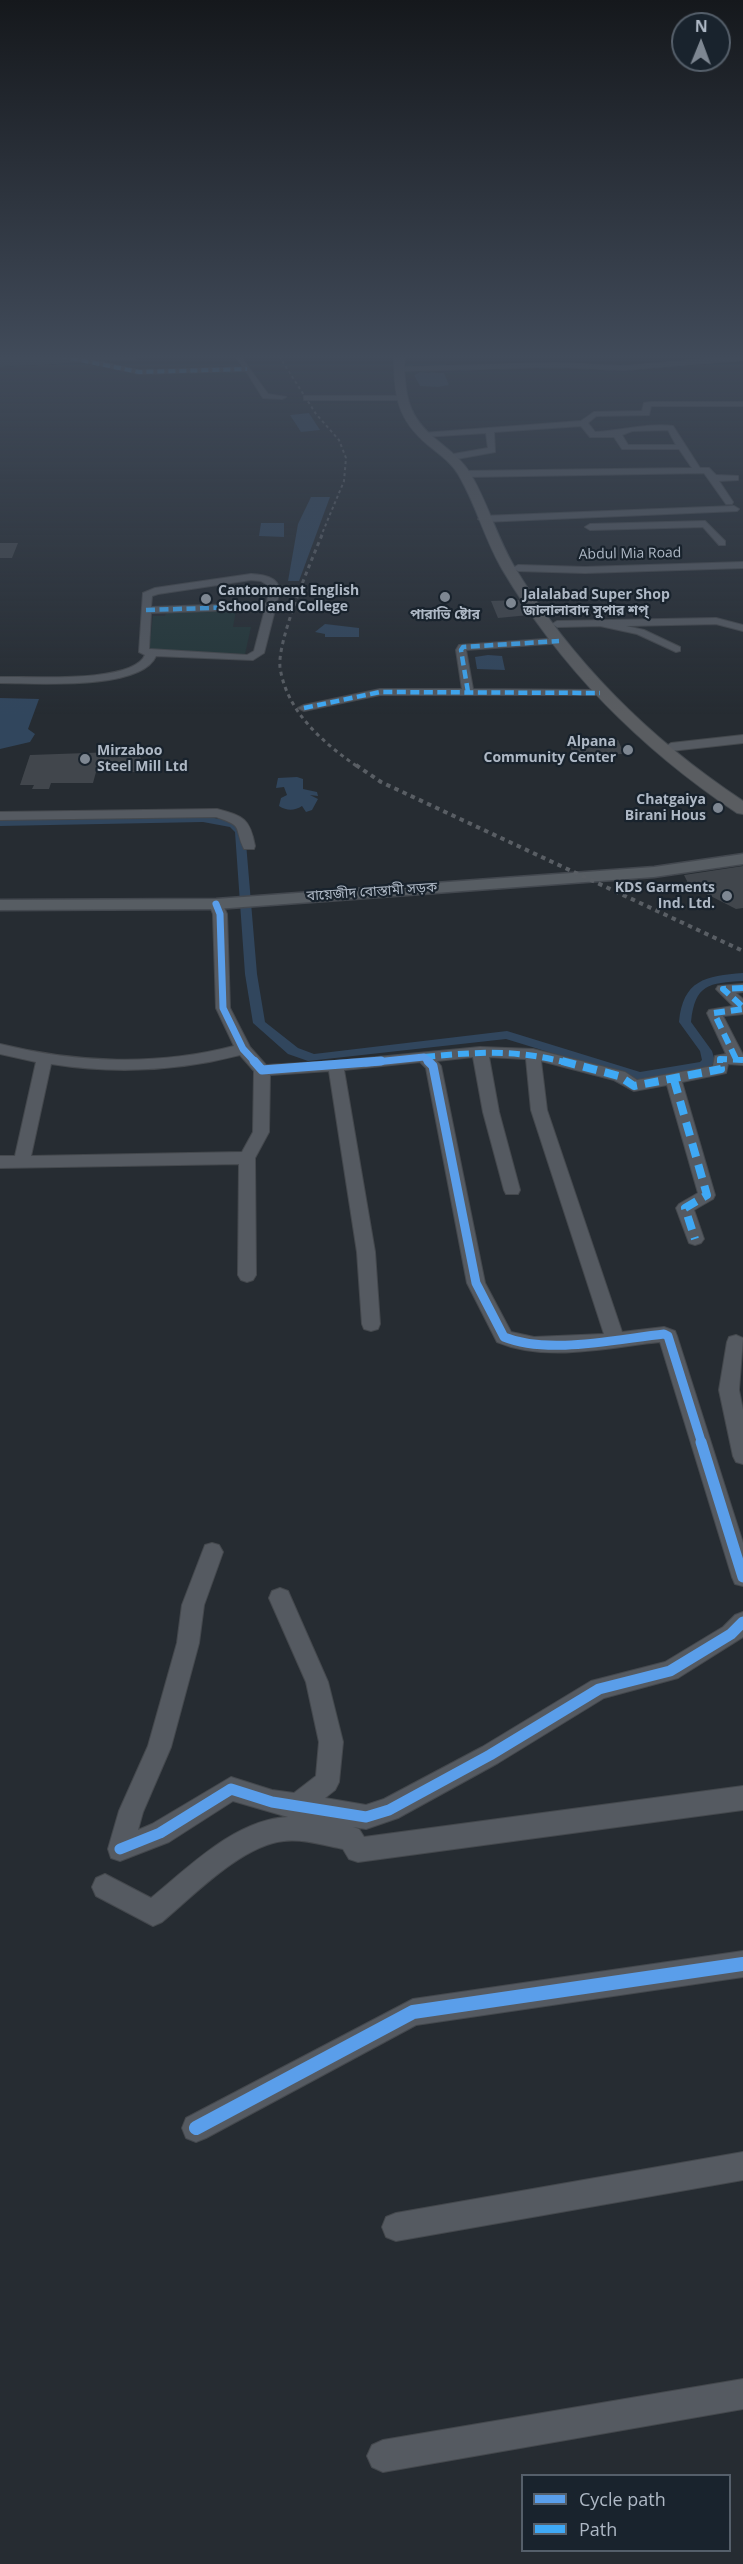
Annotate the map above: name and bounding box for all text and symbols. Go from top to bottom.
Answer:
north arrow [671,12,731,72]
text: N [695,15,708,37]
street label: Abdul Mia Road [579,545,681,563]
place label: Cantonment English School and College [218,583,359,616]
place label: Jalalabad Super Shop জালালাবাদ সুপার শপ্ [523,587,670,620]
marker: পারাভি ষ্টোর [438,590,452,604]
marker: Cantonment English School and College [199,592,213,606]
marker: Jalalabad Super Shop জালালাবাদ সুপার শপ্ [504,596,518,610]
place label: পারাভি ষ্টোর [410,607,480,623]
place label: Alpana Community Center [483,734,616,766]
place label: Mirzaboo Steel Mill Ltd [97,743,188,776]
marker: Alpana Community Center [621,743,635,757]
marker: Mirzaboo Steel Mill Ltd [78,752,92,766]
place label: Chatgaiya Birani Hous [625,792,706,825]
marker: Chatgaiya Birani Hous [711,801,725,815]
street label: বায়েজীদ বোস্তামী সড়ক [306,879,438,905]
place label: KDS Garments Ind. Ltd. [615,880,715,912]
marker: KDS Garments Ind. Ltd. [720,889,734,903]
legend [521,2474,731,2552]
text: Cycle path [579,2487,666,2511]
text: Path [579,2517,617,2541]

